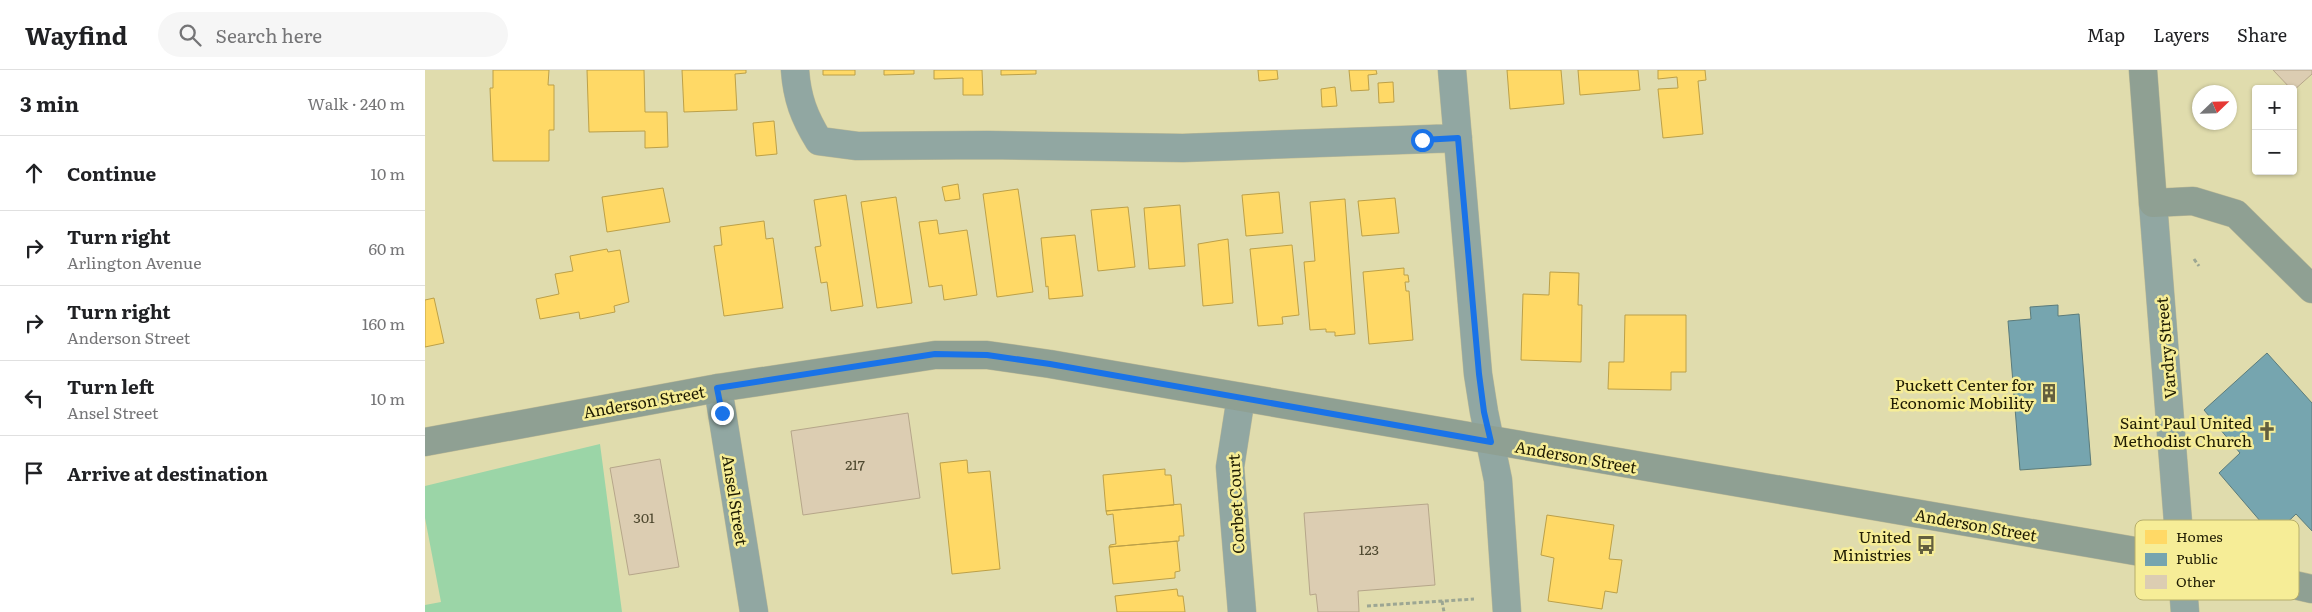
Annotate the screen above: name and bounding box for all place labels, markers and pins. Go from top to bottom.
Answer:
place label: Puckett Center for Economic Mobility [1889,372,2035,414]
building icon: Puckett Center for Economic Mobility [2038,382,2060,404]
place label: Saint Paul United Methodist Church [2113,410,2252,452]
church icon: Saint Paul United Methodist Church [2256,420,2278,442]
place label: United Ministries [1832,524,1911,566]
bus stop icon: United Ministries [1915,534,1937,556]

